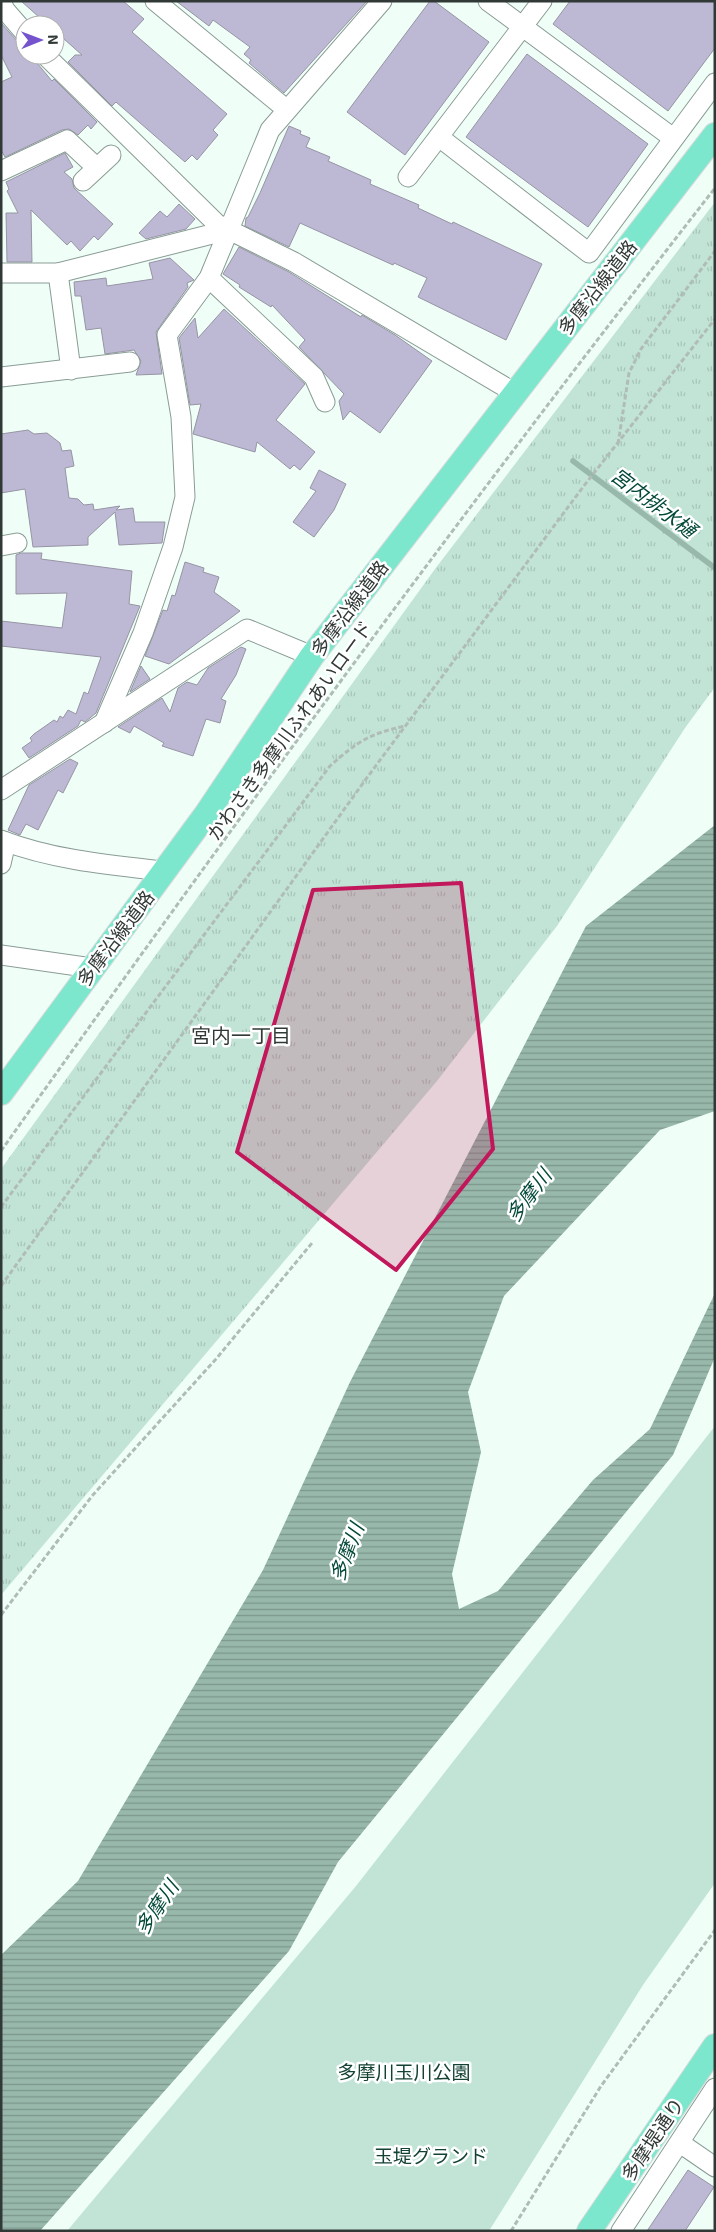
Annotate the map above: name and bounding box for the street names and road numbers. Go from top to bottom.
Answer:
street label: 多摩沿線道路 [553,235,641,339]
street label: 多摩沿線道路 [306,556,392,660]
street label: かわさき多摩川ふれあいロード [202,616,376,844]
street label: 多摩沿線道路 [72,886,158,990]
street label: 多摩堤通り [616,2093,688,2185]

